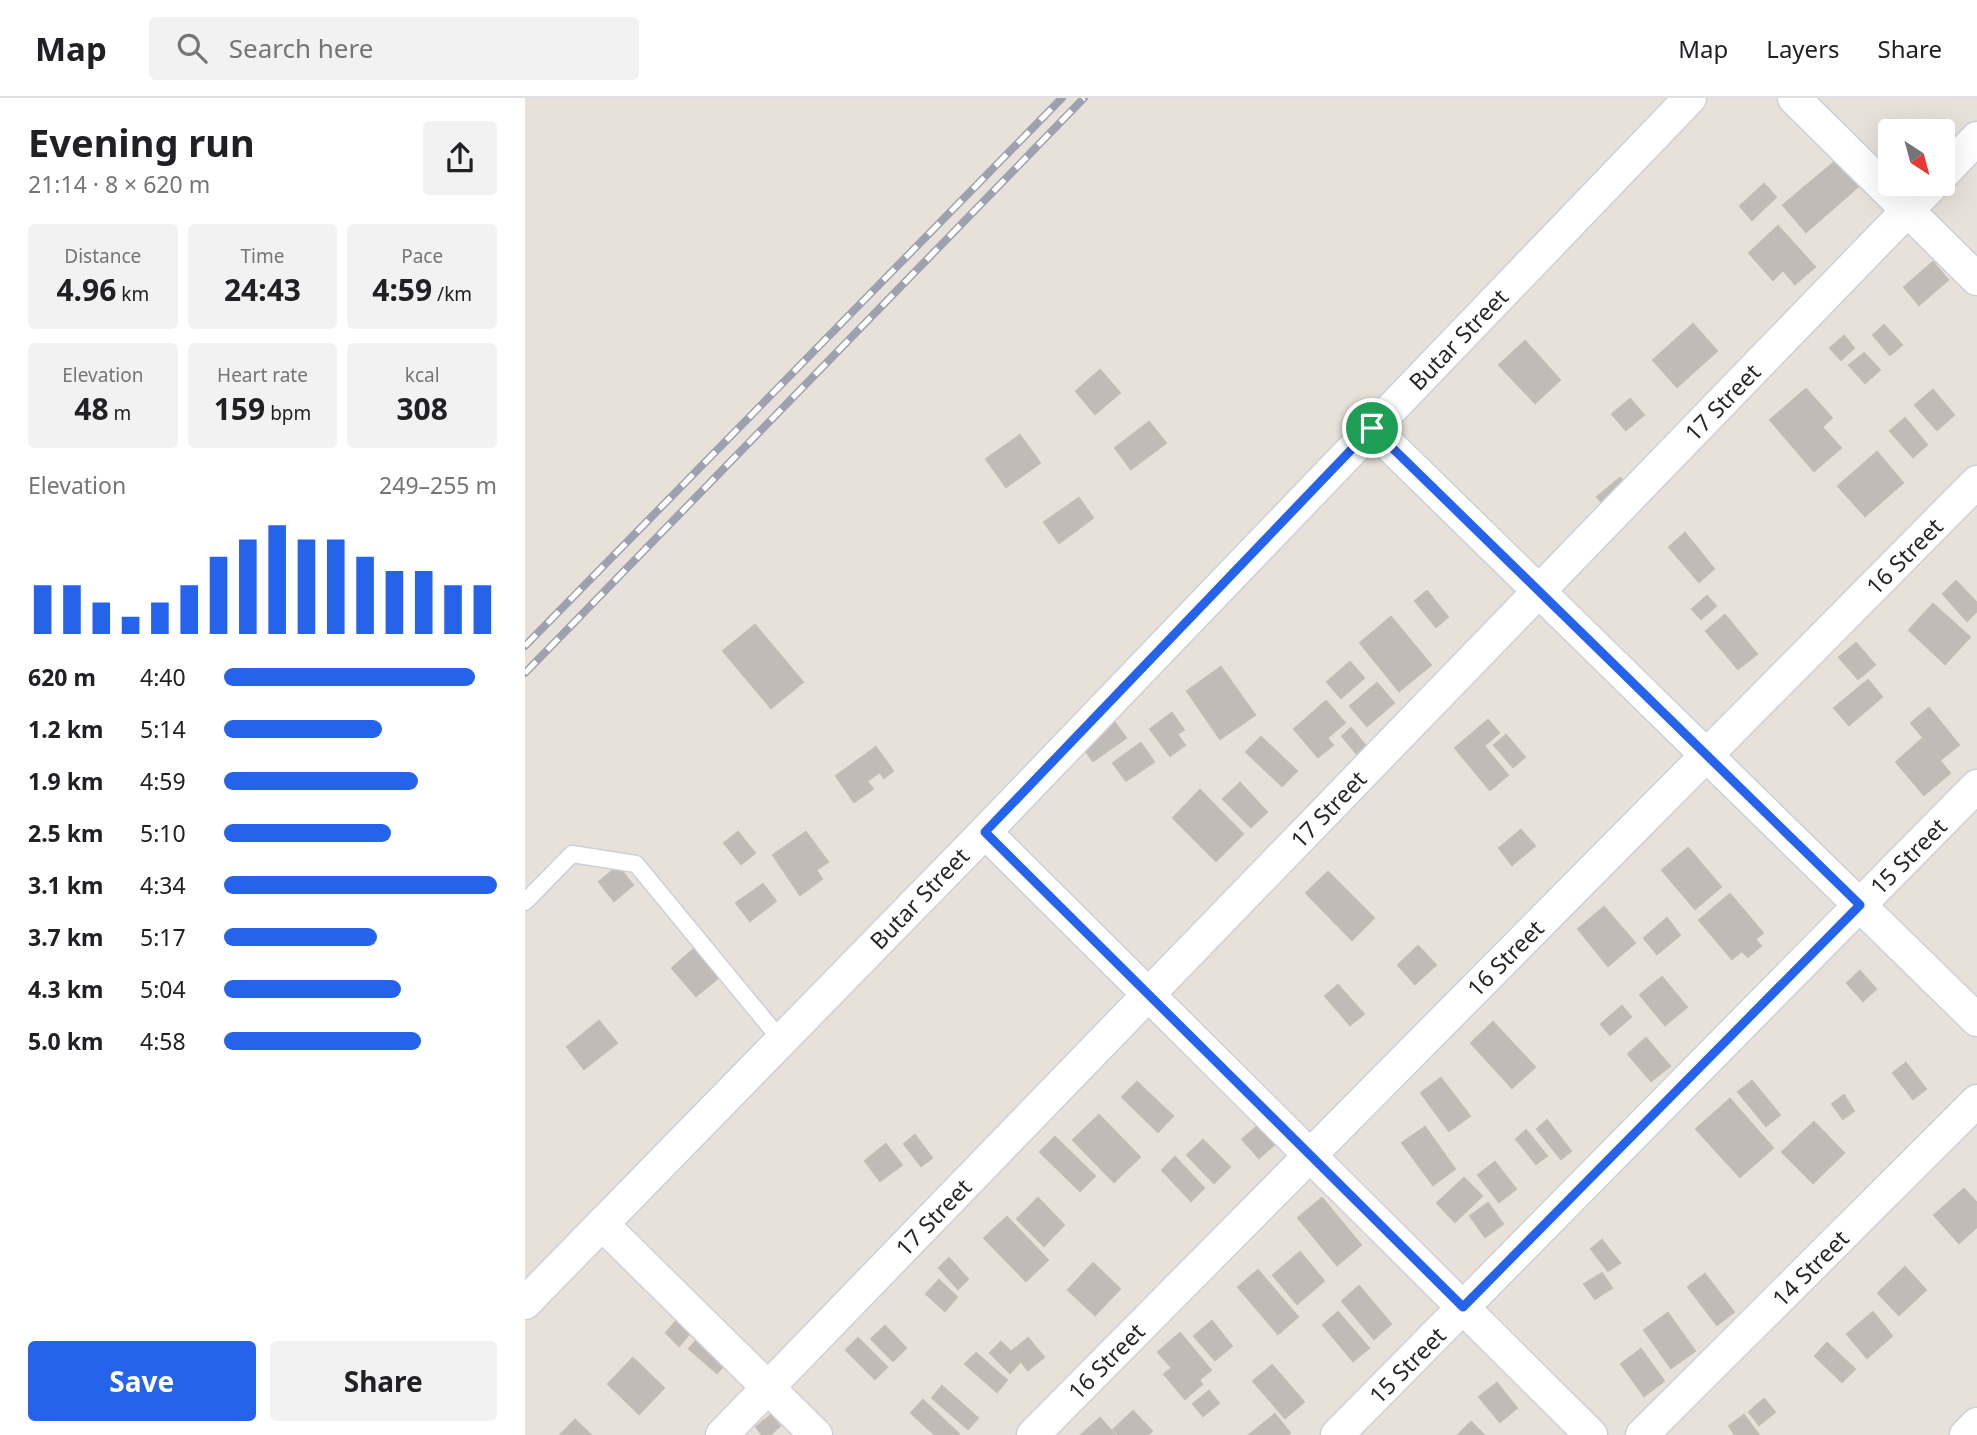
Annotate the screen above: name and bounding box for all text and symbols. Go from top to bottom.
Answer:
search box [149,17,639,80]
text: Map [35,26,107,71]
icon: search [173,29,211,67]
text: Search here [229,30,373,66]
text: Map [1678,32,1728,65]
text: Layers [1766,32,1840,65]
text: Share [1878,32,1942,65]
text: Evening run [28,116,255,168]
north arrow [1878,119,1955,196]
map controls [1878,119,1955,196]
button: share [423,121,497,195]
text: 21:14 · 8 × 620 m [28,168,210,200]
text: Distance [64,243,141,269]
text: Time [241,243,284,269]
text: Pace [401,243,443,269]
text: 4.96 [56,269,116,310]
text: 24:43 [224,269,301,310]
text: 4:59 [372,269,432,310]
text: km [116,281,149,307]
text: /km [432,281,472,307]
street label: Butar Street [1401,281,1515,397]
street label: 17 Street [1677,356,1767,448]
text: Elevation [62,362,143,388]
text: Heart rate [217,362,308,388]
text: kcal [405,362,440,388]
text: 48 [74,388,109,429]
text: 159 [214,388,265,429]
text: 308 [396,388,448,429]
pin [1342,398,1402,458]
text: m [109,400,131,426]
text: bpm [265,400,311,426]
icon: arrive [1353,409,1391,447]
text: Elevation [28,469,126,501]
text: 249–255 m [379,469,497,501]
street label: 16 Street [1859,511,1949,601]
text: 620 m [28,661,96,693]
text: 4:40 [140,661,186,693]
text: 1.2 km [28,713,103,745]
text: 5:14 [140,713,186,745]
street label: 17 Street [1283,763,1373,855]
text: 1.9 km [28,765,103,797]
text: 4:59 [140,765,186,797]
street label: 15 Street [1863,811,1953,901]
text: 2.5 km [28,817,103,849]
text: 5:10 [140,817,186,849]
street label: Butar Street [862,840,976,956]
text: 3.1 km [28,869,103,901]
text: 4:34 [140,869,186,901]
street label: 16 Street [1460,913,1550,1003]
text: 3.7 km [28,921,103,953]
text: 5:17 [140,921,186,953]
text: 4.3 km [28,973,103,1005]
text: 5:04 [140,973,186,1005]
text: 5.0 km [28,1025,103,1057]
text: 4:58 [140,1025,186,1057]
street label: 17 Street [888,1171,978,1263]
street label: 14 Street [1765,1223,1855,1313]
street label: 16 Street [1061,1316,1151,1406]
street label: 15 Street [1362,1320,1452,1410]
button: Save [28,1341,256,1421]
button: Share [270,1341,497,1421]

